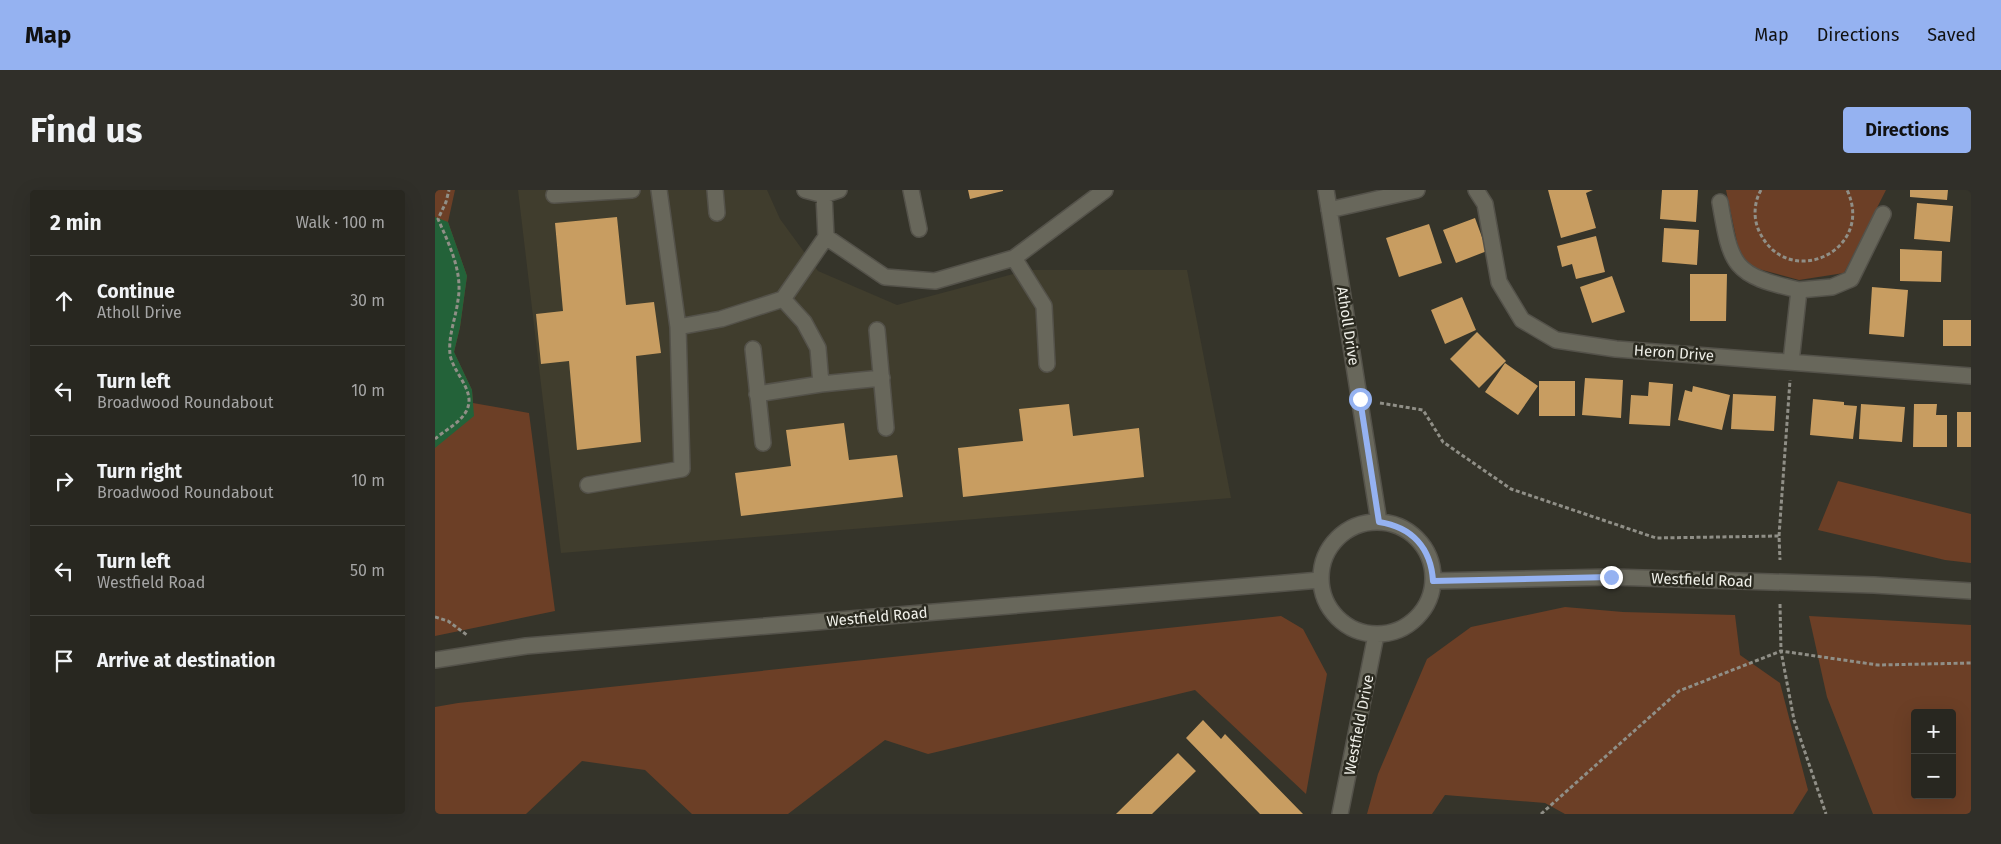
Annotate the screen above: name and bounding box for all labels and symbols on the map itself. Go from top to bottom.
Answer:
street label: Atholl Drive [1333,285,1363,367]
street label: Heron Drive [1633,341,1715,365]
route start [1349,388,1372,411]
route end [1600,566,1623,589]
street label: Westfield Road [1651,569,1753,591]
street label: Westfield Road [826,604,928,630]
street label: Westfield Drive [1340,673,1378,777]

